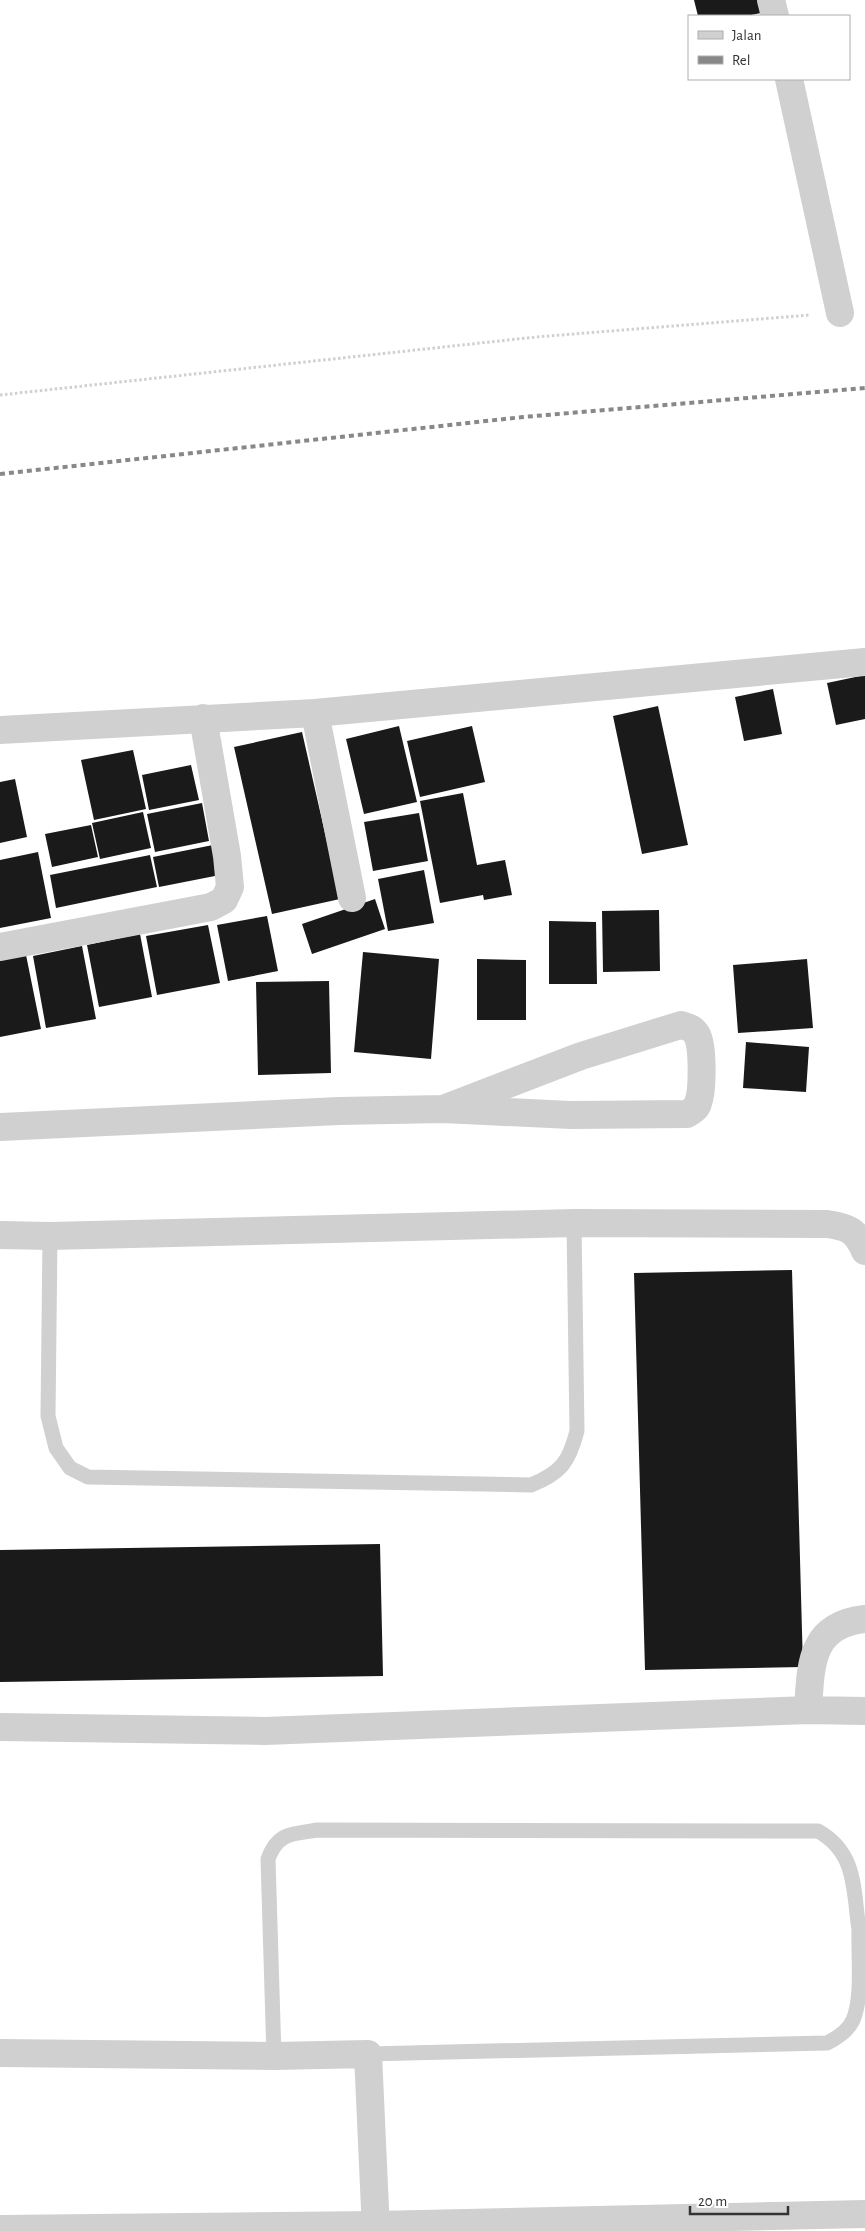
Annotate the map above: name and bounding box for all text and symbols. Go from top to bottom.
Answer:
legend [688,15,850,80]
text: Jalan [732,28,762,43]
text: Rel [732,53,750,68]
scale bar [690,2184,788,2216]
text: 20 m [698,2194,727,2209]

